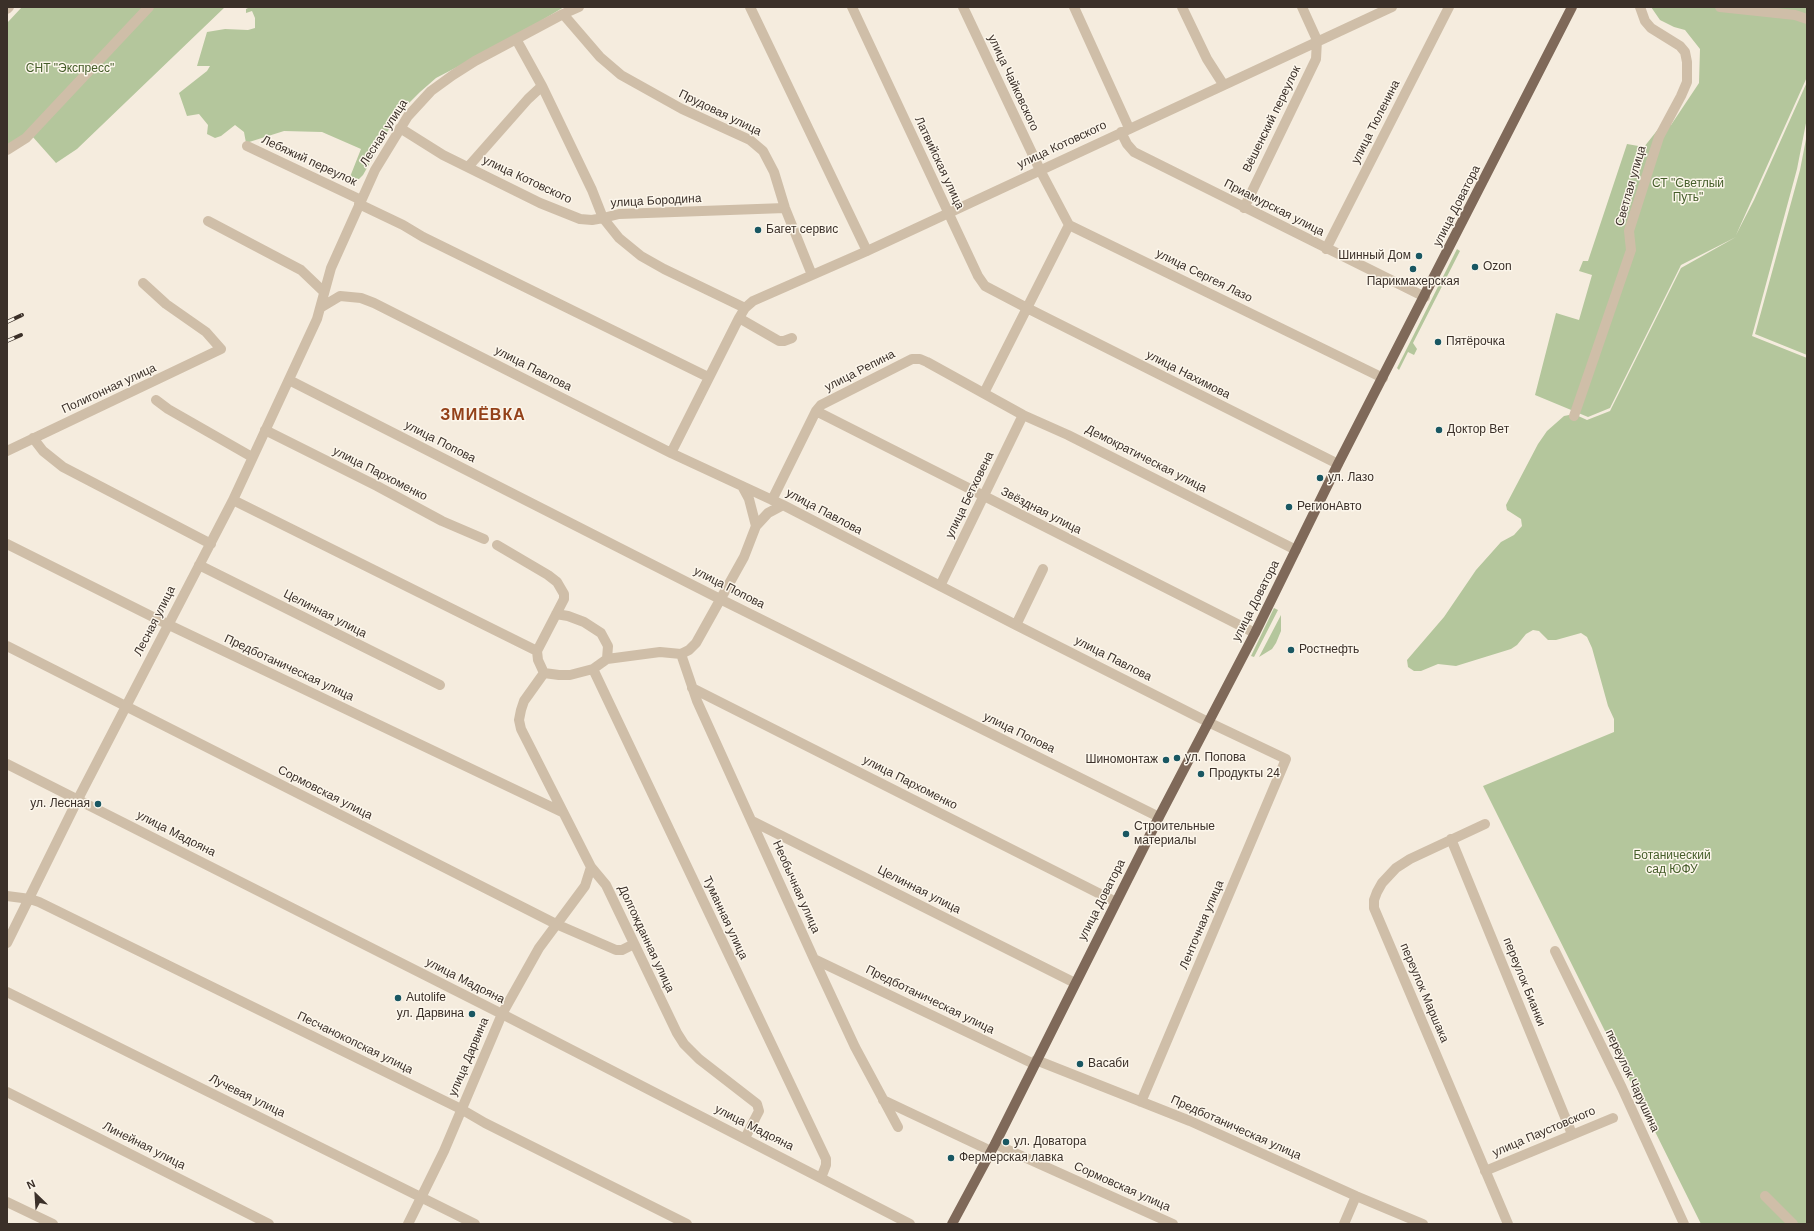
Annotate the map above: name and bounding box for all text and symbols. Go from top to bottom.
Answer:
street label: улица Чайковского [984,32,1042,134]
park label: СНТ "Экспресс" [26,62,114,76]
street label: Вёшенский переулок [1240,63,1304,175]
street label: улица Тюленина [1349,78,1403,166]
street label: Прудовая улица [676,87,764,139]
street label: Лесная улица [357,97,411,169]
street label: Латвийская улица [911,114,967,212]
street label: улица Котовского [1015,118,1109,172]
street label: Лебяжий переулок [259,133,359,189]
street label: Светлая улица [1613,144,1649,228]
street label: улица Котовского [480,153,574,207]
street label: улица Доватора [1430,163,1484,249]
street label: Приамурская улица [1221,176,1327,240]
park label: СТ "Светлый Путь" [1652,177,1724,205]
street label: улица Бородина [610,191,702,211]
place label: Багет сервис [766,223,838,237]
marker: Багет сервис [753,225,763,235]
street label: улица Сергея Лазо [1153,246,1255,306]
place label: Шинный Дом [1338,249,1411,263]
marker: Шинный Дом [1414,251,1424,261]
place label: Ozon [1483,260,1512,274]
marker: Ozon [1470,262,1480,272]
marker: Парикмахерская [1408,264,1418,274]
place label: Парикмахерская [1367,275,1459,289]
place label: Пятёрочка [1446,335,1505,349]
marker: Пятёрочка [1433,337,1443,347]
street label: улица Павлова [492,343,574,395]
street label: улица Репина [822,347,898,395]
street label: улица Нахимова [1144,348,1232,402]
street label: Полигонная улица [60,361,158,417]
district label: ЗМИЁВКА [440,406,526,426]
street label: улица Попова [402,418,478,466]
street label: Демократическая улица [1083,422,1209,496]
place label: Доктор Вет [1447,423,1509,437]
marker: Доктор Вет [1434,425,1444,435]
street label: улица Пархоменко [330,444,430,504]
street label: улица Бетховена [943,449,997,541]
place label: ул. Лазо [1328,471,1374,485]
marker: ул. Лазо [1315,473,1325,483]
street label: Звёздная улица [998,484,1084,538]
street label: улица Павлова [783,486,865,538]
place label: РегионАвто [1297,500,1362,514]
marker: РегионАвто [1284,502,1294,512]
street label: улица Доватора [1229,558,1283,644]
street label: улица Попова [691,564,767,612]
street label: Лесная улица [131,584,179,658]
street label: Целинная улица [281,587,369,641]
street label: Предботаническая улица [222,632,356,704]
street label: улица Павлова [1072,633,1154,685]
place label: Ростнефть [1299,643,1359,657]
marker: Ростнефть [1286,645,1296,655]
street label: улица Попова [981,709,1057,757]
place label: ул. Попова [1185,751,1246,765]
street label: улица Пархоменко [860,753,960,813]
place label: Шиномонтаж [1085,753,1158,767]
marker: ул. Попова [1172,753,1182,763]
marker: Шиномонтаж [1161,755,1171,765]
street label: Сормовская улица [275,763,375,823]
place label: Продукты 24 [1209,767,1280,781]
marker: Продукты 24 [1196,769,1206,779]
place label: ул. Лесная [30,797,90,811]
marker: ул. Лесная [93,799,103,809]
street label: улица Мадояна [134,808,218,860]
place label: Строительные материалы [1134,820,1215,848]
marker: Строительные материалы [1121,829,1131,839]
street label: Необычная улица [769,838,823,936]
park label: Ботанический сад ЮФУ [1633,849,1711,877]
street label: улица Доватора [1075,857,1129,943]
street label: Целинная улица [875,863,963,917]
street label: Туманная улица [699,874,751,962]
street label: Ленточная улица [1177,878,1227,972]
street label: Долгожданная улица [615,883,677,995]
street label: переулок Бианки [1500,936,1548,1028]
street label: переулок Маршака [1397,941,1451,1045]
street label: улица Мадояна [423,955,507,1007]
street label: Предботаническая улица [863,963,997,1037]
place label: Autolife [406,991,446,1005]
marker: Autolife [393,993,403,1003]
place label: ул. Дарвина [397,1007,464,1021]
street label: Песчанокопская улица [295,1009,415,1077]
marker: ул. Дарвина [467,1009,477,1019]
street label: улица Дарвина [446,1015,492,1099]
street label: переулок Чарушина [1602,1027,1662,1135]
place label: Васаби [1088,1057,1129,1071]
marker: Васаби [1075,1059,1085,1069]
street label: Лучевая улица [207,1071,287,1121]
street label: Предботаническая улица [1169,1093,1303,1163]
street label: улица Мадояна [712,1102,796,1154]
street label: улица Паустовского [1490,1104,1598,1160]
street label: Линейная улица [100,1119,188,1173]
place label: ул. Доватора [1014,1135,1086,1149]
marker: ул. Доватора [1001,1137,1011,1147]
place label: Фермерская лавка [959,1151,1063,1165]
marker: Фермерская лавка [946,1153,956,1163]
street label: Сормовская улица [1071,1159,1173,1215]
north arrow [16,1175,56,1215]
text: N [25,1177,37,1191]

